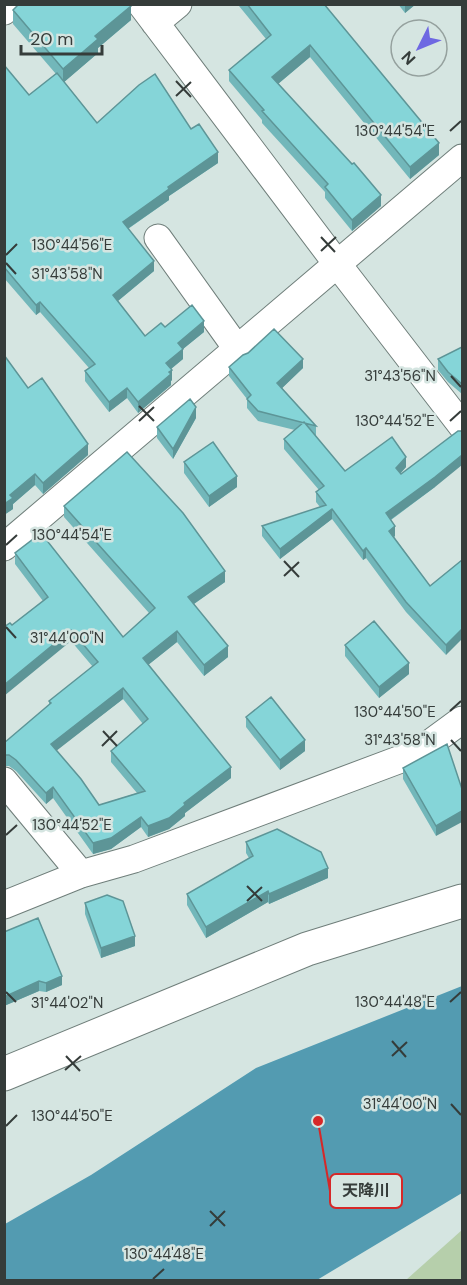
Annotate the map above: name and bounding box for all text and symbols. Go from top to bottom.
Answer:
scale bar [21,18,102,56]
north arrow [389,18,449,78]
text: 20 m [30,27,73,51]
text: N [397,46,420,69]
text: 130°44'54"E [355,121,435,141]
text: 130°44'56"E [32,235,112,255]
text: 31°43'58"N [31,264,103,284]
text: 31°43'56"N [364,366,436,386]
text: 130°44'52"E [355,411,435,431]
text: 130°44'54"E [32,525,112,545]
text: 31°44'00"N [30,628,104,648]
text: 130°44'50"E [354,702,436,722]
text: 31°43'58"N [364,730,436,750]
text: 130°44'52"E [32,815,112,835]
text: 130°44'48"E [355,992,435,1012]
text: 31°44'02"N [31,993,103,1013]
text: 31°44'00"N [363,1094,437,1114]
text: 130°44'50"E [31,1106,113,1126]
callout: 天降川 [330,1174,402,1208]
text: 天降川 [342,1180,390,1201]
text: 130°44'48"E [124,1244,204,1264]

